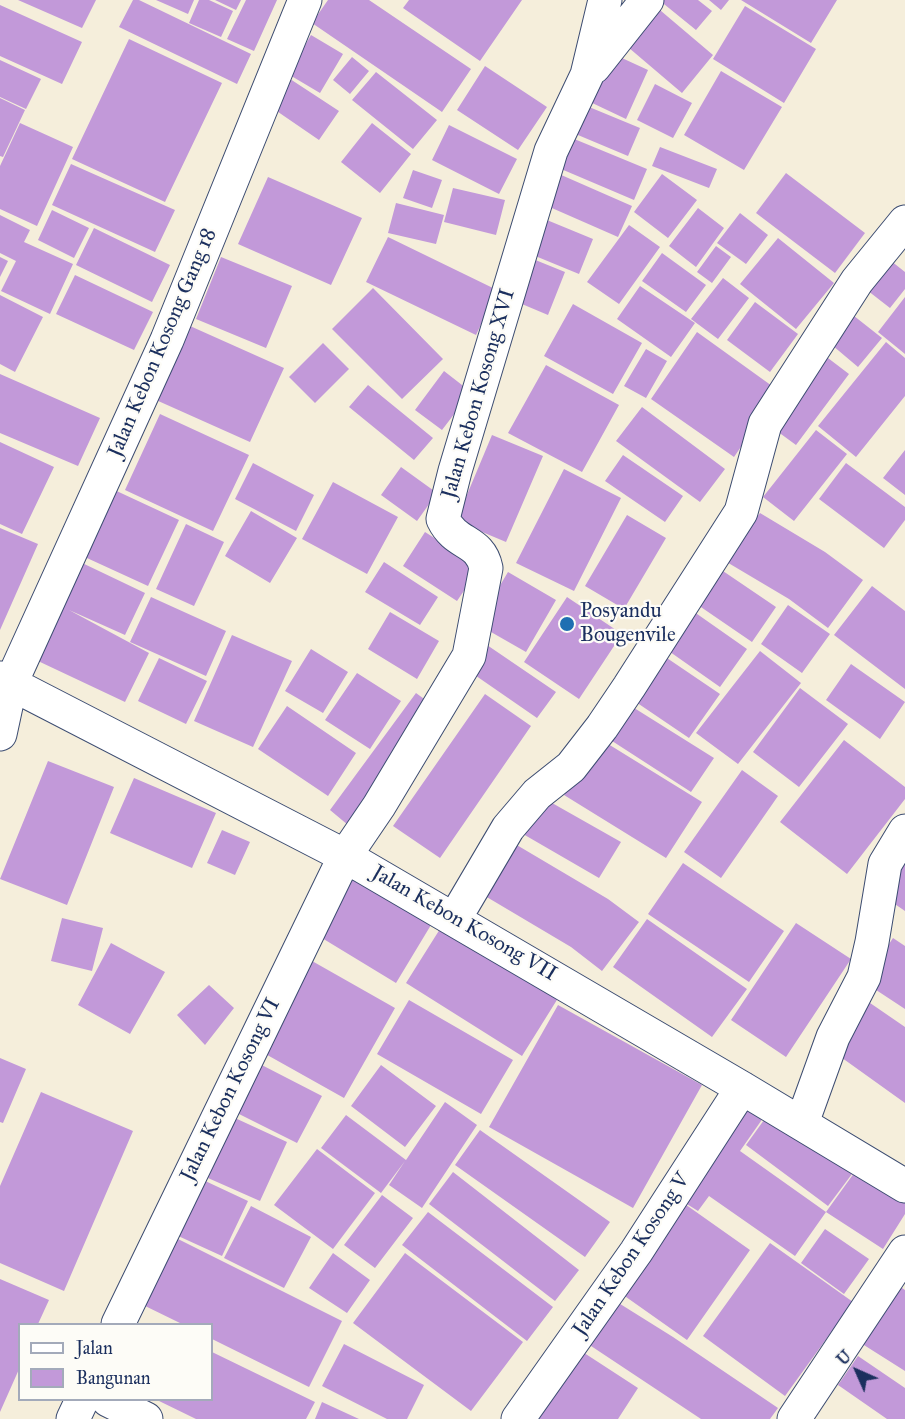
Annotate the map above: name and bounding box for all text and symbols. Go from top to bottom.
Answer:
street label: Jalan Kebon Kosong Gang 18 [103,225,223,461]
street label: Jalan Kebon Kosong XVI [437,286,521,502]
place label: Posyandu Bougenvile [580,599,676,649]
marker: Posyandu Bougenvile [558,615,576,633]
street label: Jalan Kebon Kosong VII [367,861,561,987]
street label: Jalan Kebon Kosong VI [176,994,286,1186]
street label: Jalan Kebon Kosong V [568,1169,696,1341]
legend [18,1323,213,1401]
text: Jalan [76,1337,113,1359]
north arrow [827,1341,887,1401]
text: U [833,1347,855,1369]
text: Bangunan [76,1367,151,1389]

